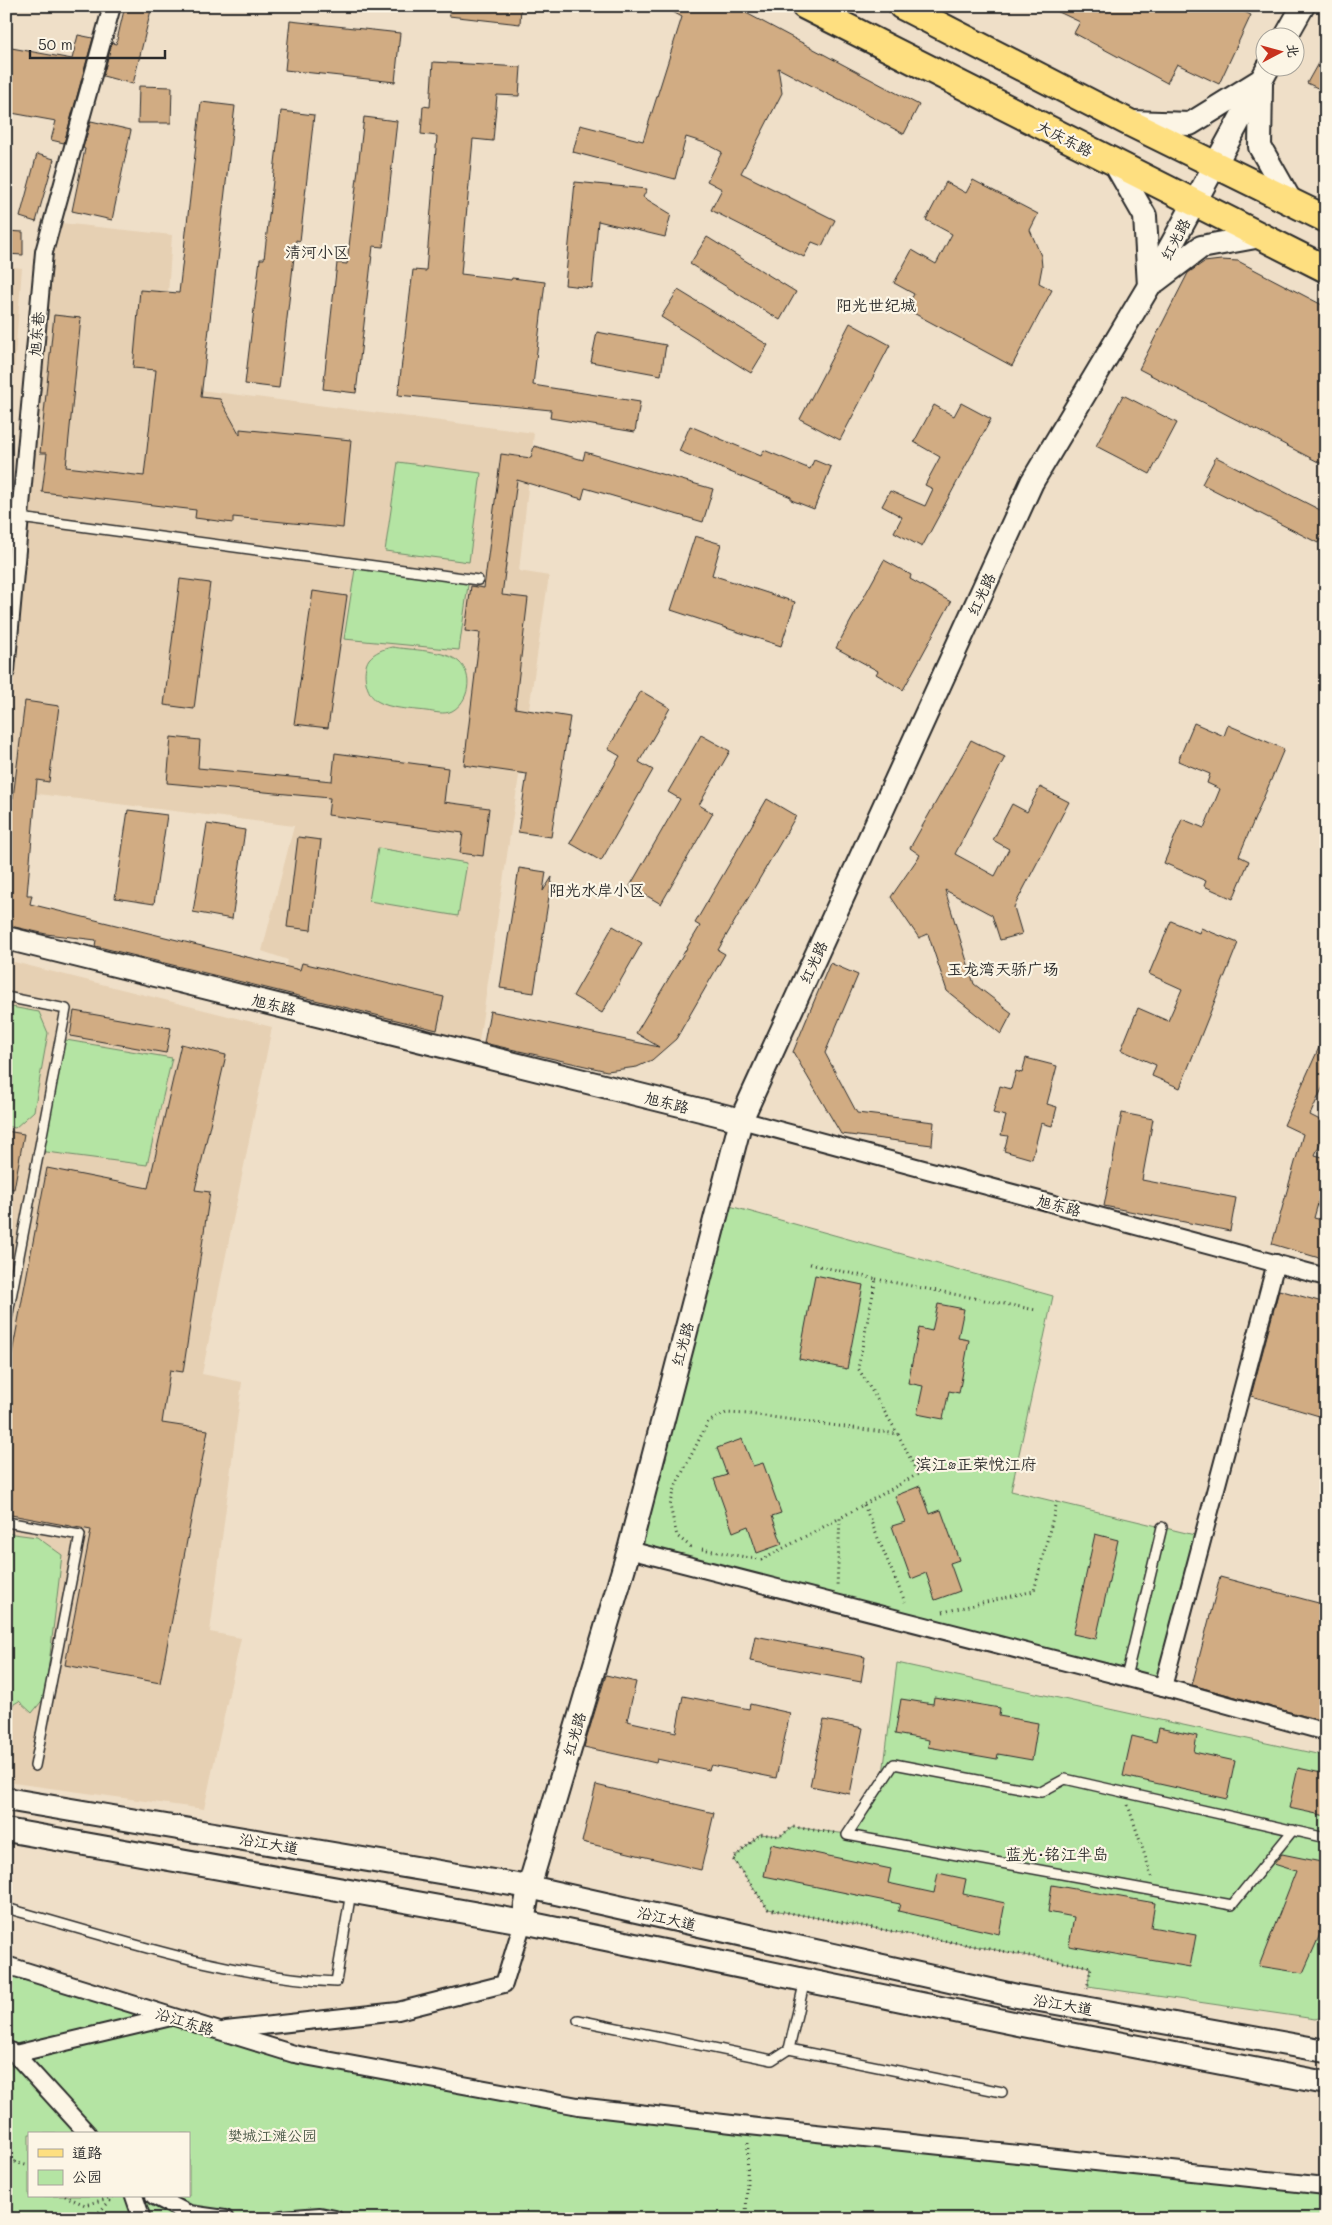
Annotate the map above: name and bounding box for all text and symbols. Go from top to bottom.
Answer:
scale bar [30,28,165,60]
north arrow [1254,28,1304,78]
text: 50 m [38,34,73,54]
text: 北 [1283,43,1304,59]
street label: 大庆东路 [1034,115,1096,161]
street label: 红光路 [1156,214,1194,264]
district label: 清河小区 [285,241,349,262]
district label: 阳光世纪城 [836,294,916,315]
street label: 旭东巷 [24,311,48,357]
street label: 红光路 [962,569,1000,619]
district label: 阳光水岸小区 [549,879,645,900]
street label: 红光路 [794,937,832,987]
district label: 玉龙湾天骄广场 [947,958,1059,979]
street label: 旭东路 [250,989,298,1019]
street label: 旭东路 [643,1087,691,1117]
street label: 旭东路 [1035,1190,1083,1220]
street label: 红光路 [667,1320,697,1368]
district label: 滨江•正荣悦江府 [915,1453,1037,1474]
street label: 红光路 [558,1710,590,1758]
street label: 沿江大道 [238,1828,300,1858]
district label: 蓝光·铭江半岛 [1006,1843,1108,1864]
street label: 沿江大道 [636,1902,698,1934]
street label: 沿江大道 [1032,1989,1094,2019]
street label: 沿江东路 [153,2003,217,2039]
park label: 樊城江滩公园 [227,2125,317,2145]
legend [28,2132,190,2198]
text: 道路 [72,2142,102,2162]
text: 公园 [72,2166,102,2186]

